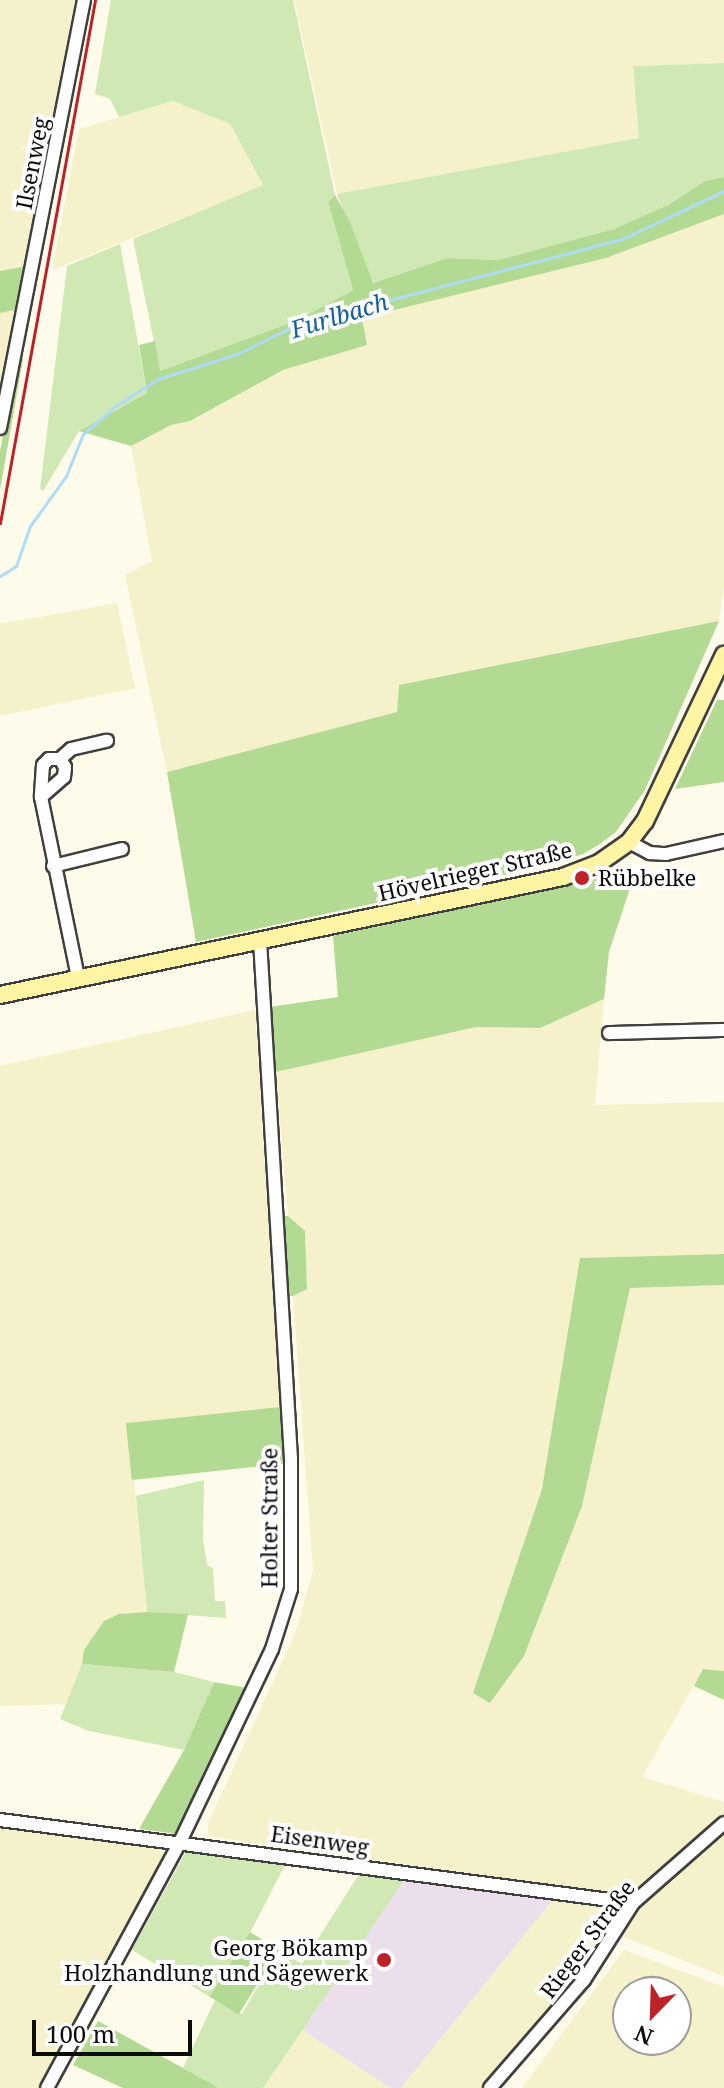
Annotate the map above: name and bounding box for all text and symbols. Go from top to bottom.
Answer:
street label: Ilsenweg [10,115,54,211]
water label: Furlbach [287,287,391,343]
street label: Hövelrieger Straße [375,836,575,906]
place label: Rübbelke [598,865,696,891]
marker: Rübbelke [573,869,591,887]
street label: Holter Straße [256,1448,282,1588]
street label: Eisenweg [269,1820,371,1860]
street label: Rieger Straße [534,1875,640,2003]
place label: Georg Bökamp Holzhandlung und Sägewerk [64,1934,368,1986]
marker: Georg Bökamp Holzhandlung und Sägewerk [375,1951,393,1969]
north arrow [612,1976,692,2056]
scale bar [36,2004,196,2054]
text: 100 m [46,2017,115,2050]
text: N [630,2019,657,2053]

